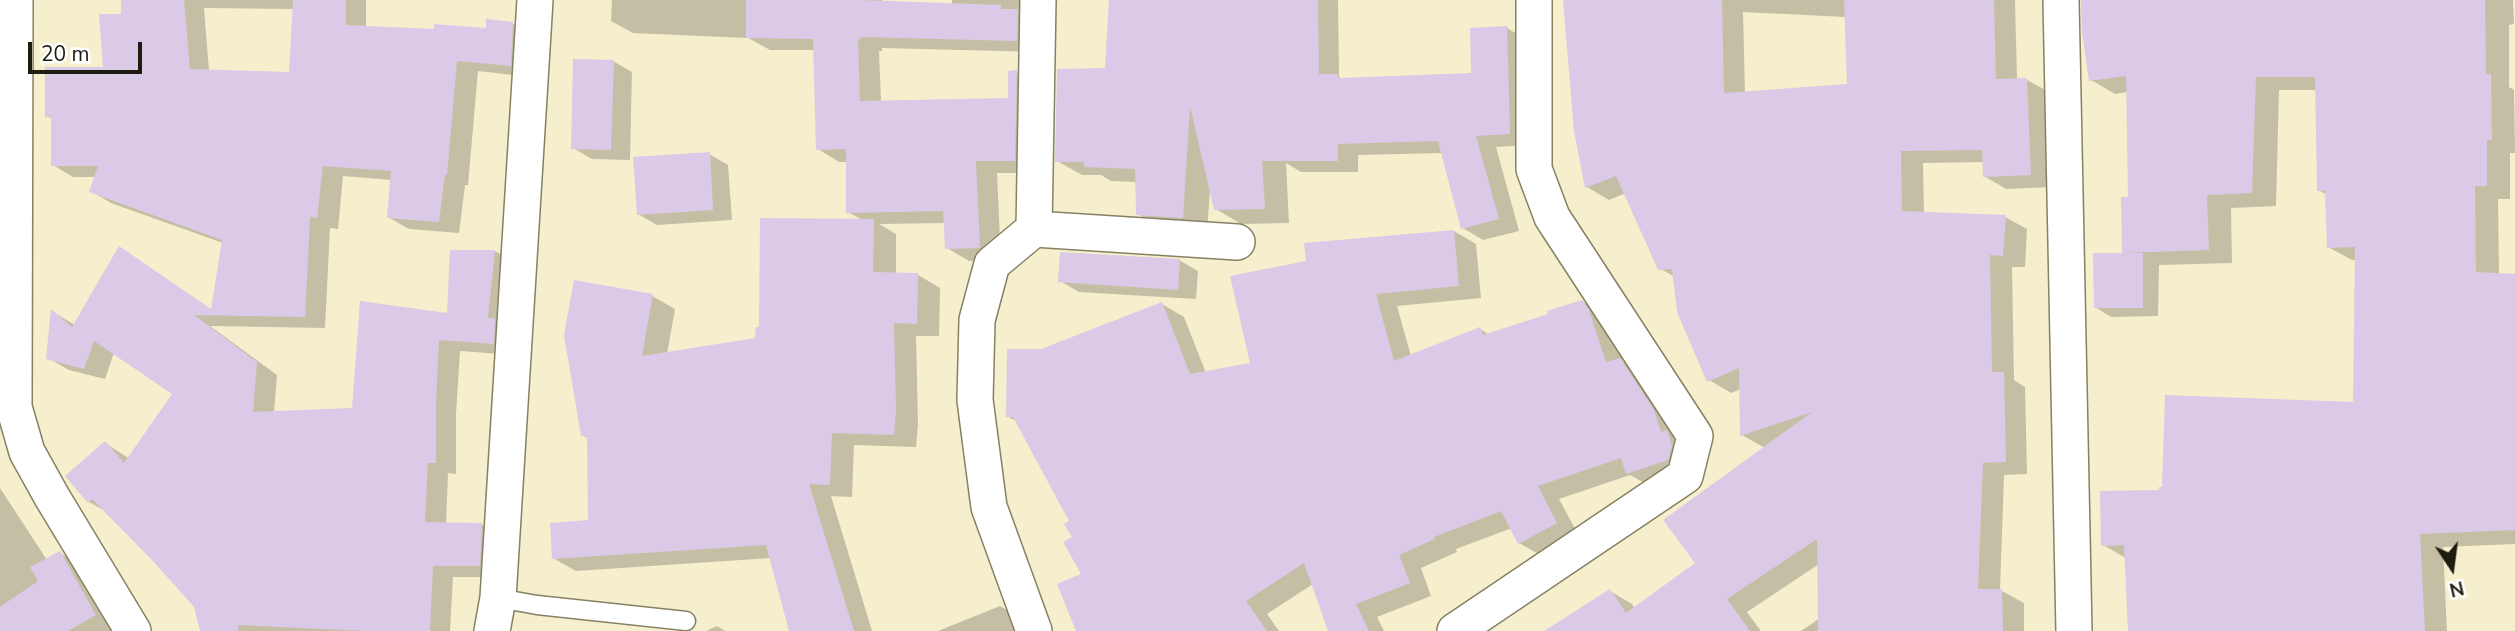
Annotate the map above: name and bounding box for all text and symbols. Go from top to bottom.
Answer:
scale bar [32,28,145,72]
text: 20 m [41,40,90,68]
north arrow [2417,533,2487,603]
text: N [2447,574,2467,603]

